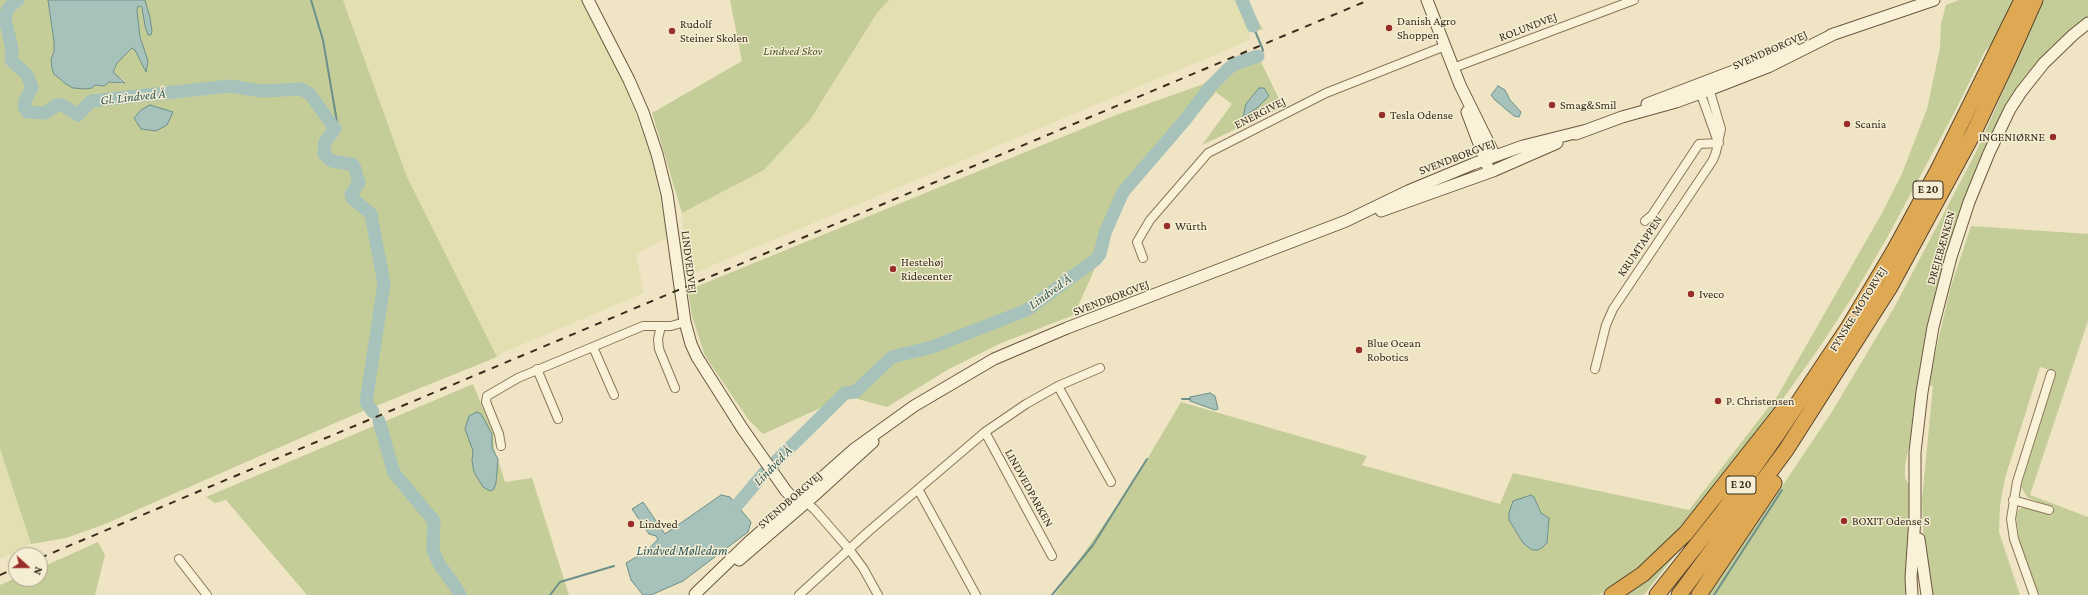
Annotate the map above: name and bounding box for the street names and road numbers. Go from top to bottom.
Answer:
street label: ROLUNDVEJ [1497,9,1559,45]
street label: SVENDBORGVEJ [1730,27,1810,73]
street label: ENERGIVEJ [1232,94,1288,132]
street label: SVENDBORGVEJ [1417,136,1497,178]
road number: E 20 [1913,181,1943,199]
street label: DREJEBÆNKEN [1924,209,1958,287]
street label: KRUMTAPPEN [1614,213,1666,279]
street label: LINDVEDVEJ [678,230,700,294]
street label: FYNSKE MOTORVEJ [1826,264,1890,354]
street label: SVENDBORGVEJ [1071,277,1151,319]
street label: LINDVEDPARKEN [1002,446,1056,530]
street label: SVENDBORGVEJ [755,468,825,532]
road number: E 20 [1726,476,1756,494]

